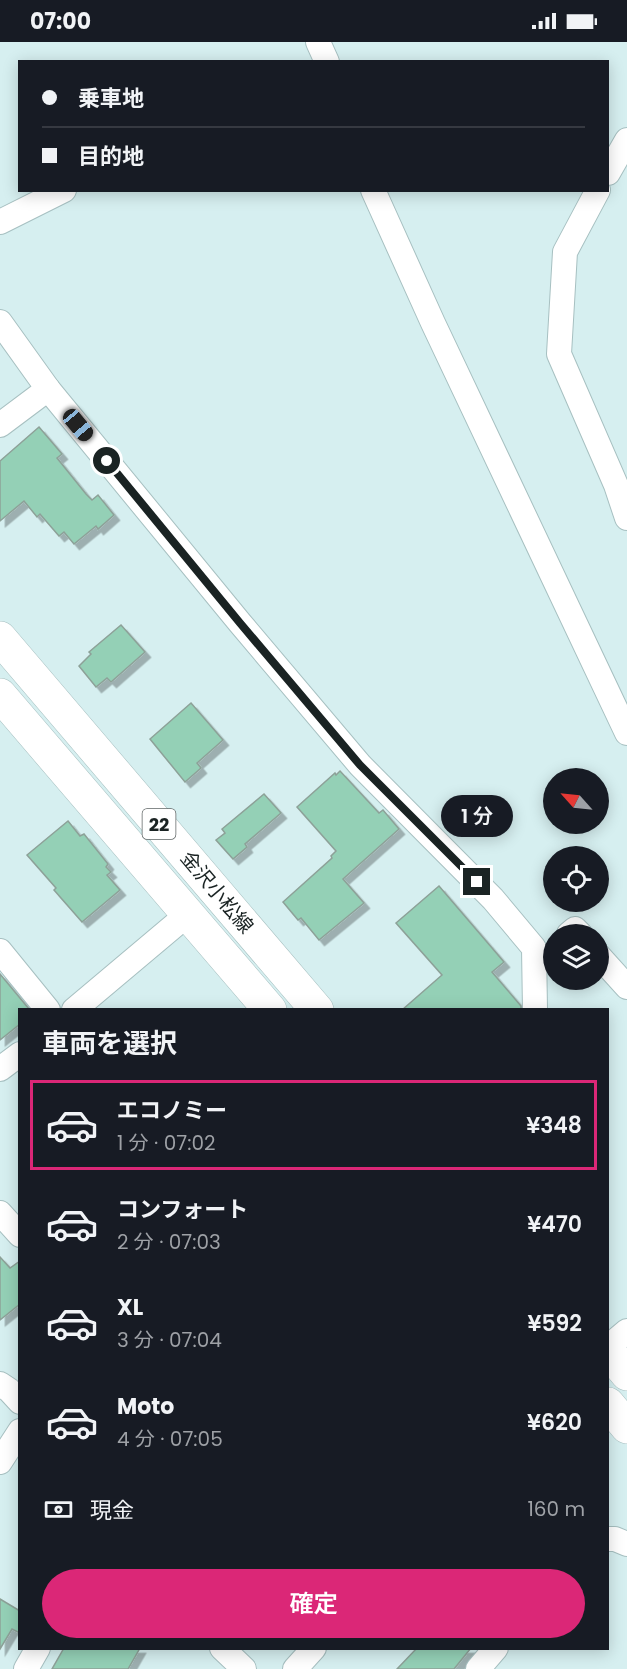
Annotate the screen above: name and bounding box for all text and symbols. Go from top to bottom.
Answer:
text: 07:00 [30,6,91,37]
text: 乗車地 [78,83,144,114]
text: 目的地 [78,141,144,172]
car [60,405,96,445]
route start [93,447,120,474]
north arrow [543,768,609,834]
map controls [543,768,609,990]
callout: 1 分 [441,795,513,837]
text: 1 分 [461,802,493,830]
road number: 22 [142,809,176,839]
street label: 金沢小松線 [174,845,260,939]
button: locate [543,846,609,912]
route end [463,868,490,895]
button: layers [543,924,609,990]
text: 車両を選択 [42,1025,177,1062]
text: エコノミー [117,1095,227,1126]
icon: car [45,1098,99,1152]
text: ¥348 [526,1110,582,1141]
text: 1 分 · 07:02 [117,1129,215,1157]
text: コンフォート [117,1194,248,1225]
icon: car [45,1197,99,1251]
text: ¥470 [527,1209,582,1240]
text: 2 分 · 07:03 [117,1228,221,1256]
text: XL [117,1292,143,1323]
icon: car [45,1296,99,1350]
text: ¥592 [527,1308,582,1339]
text: 3 分 · 07:04 [117,1326,222,1354]
text: Moto [117,1391,174,1422]
icon: car [45,1395,99,1449]
text: ¥620 [527,1407,582,1438]
text: 4 分 · 07:05 [117,1425,223,1453]
icon: cash [42,1493,75,1526]
text: 現金 [90,1495,134,1526]
text: 160 m [527,1495,585,1523]
button: 確定 [42,1569,585,1638]

